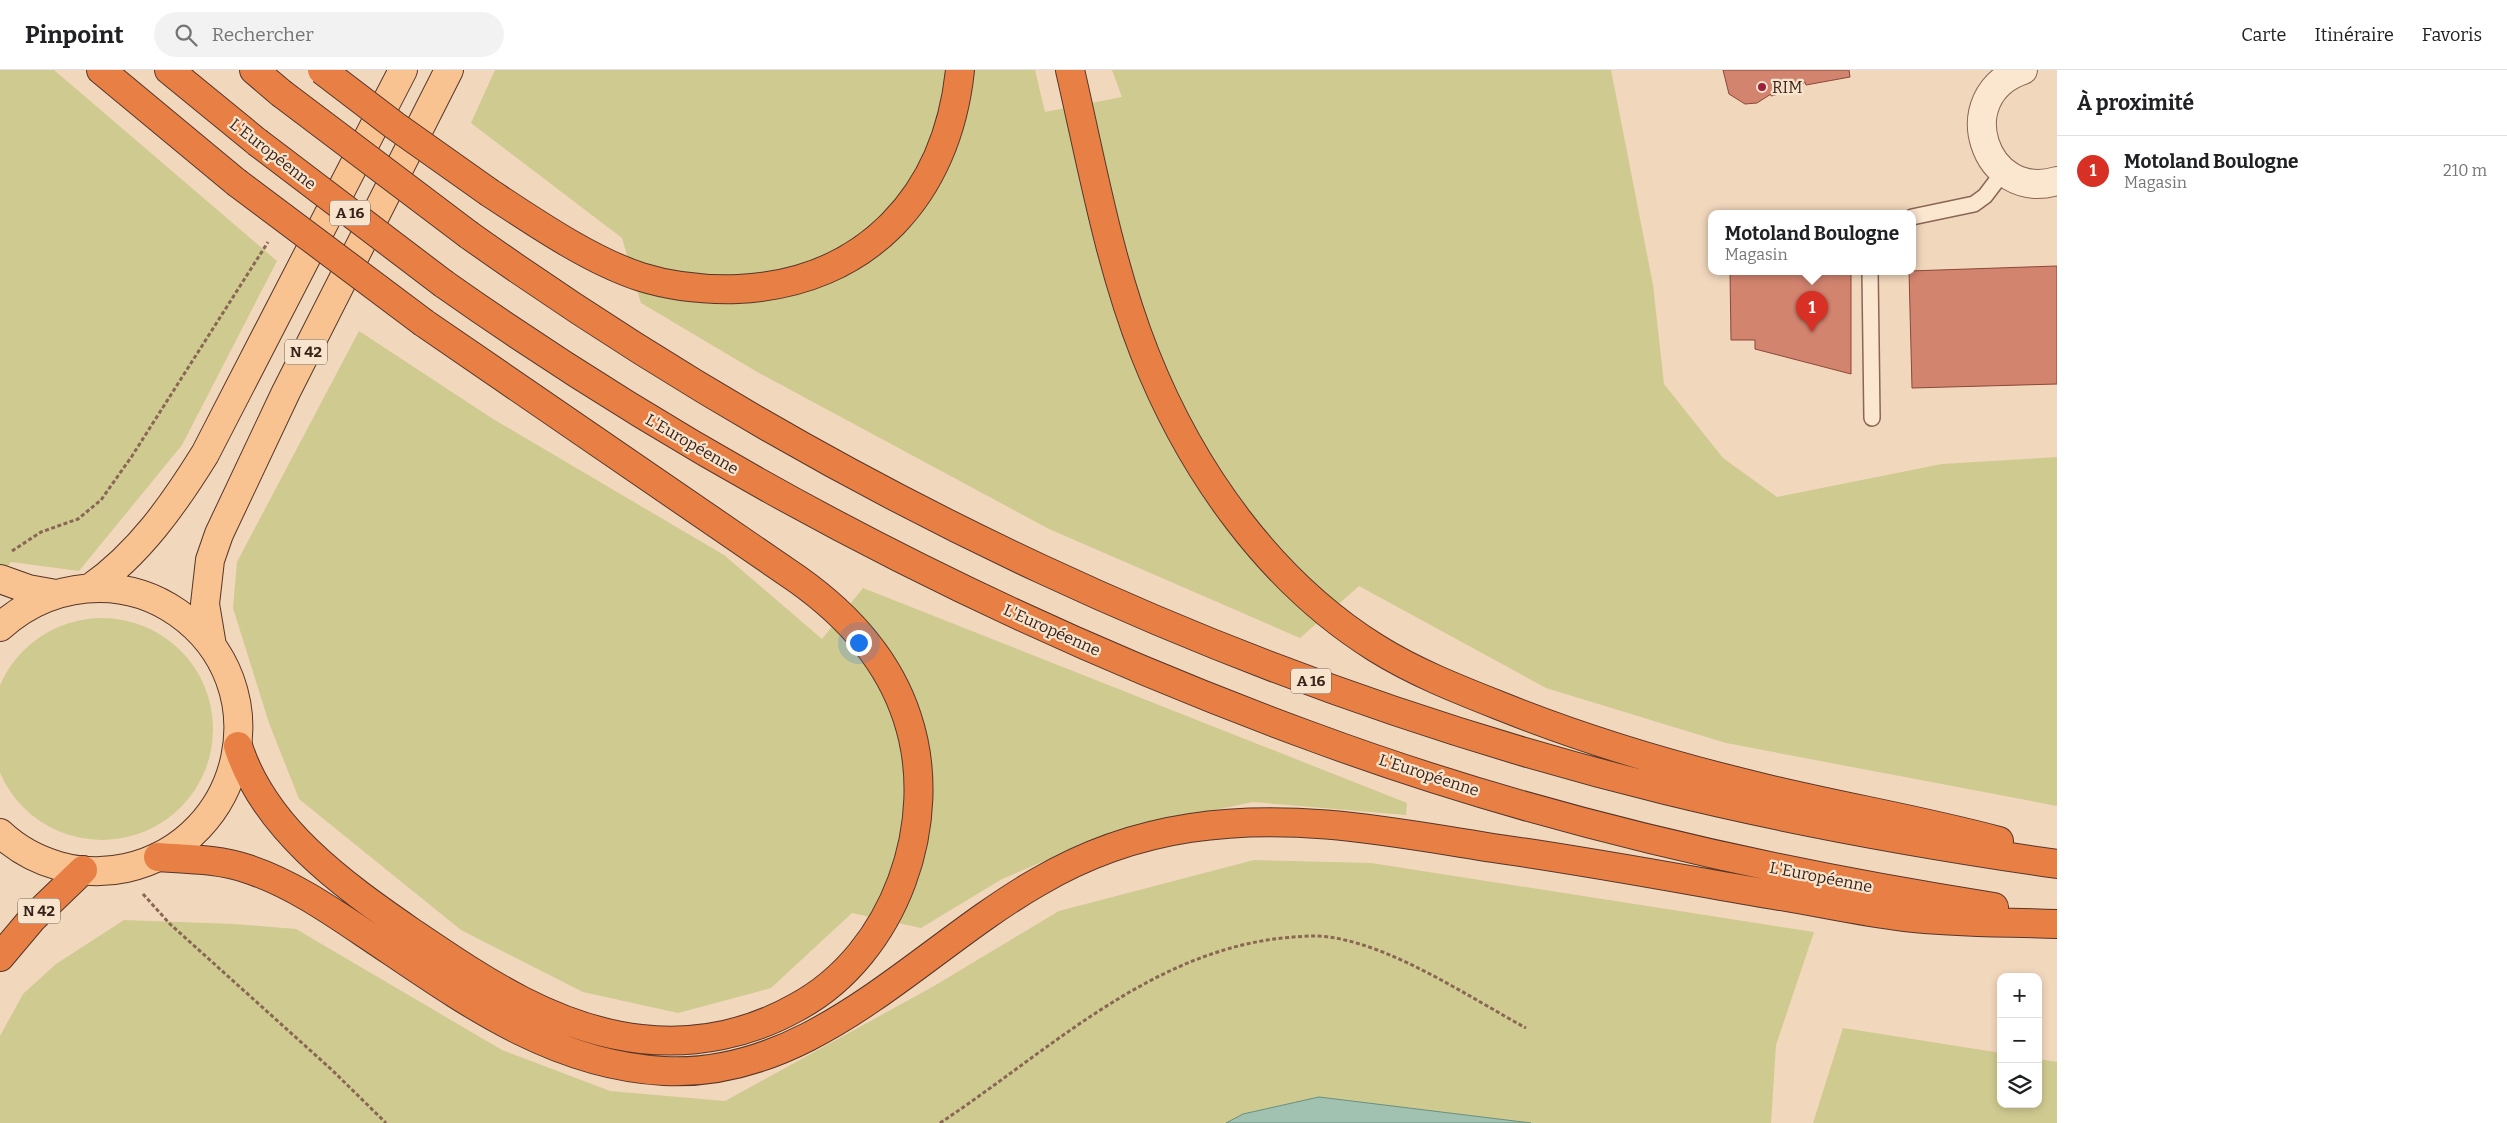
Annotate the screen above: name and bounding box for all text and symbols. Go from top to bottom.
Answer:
search box [154,12,504,57]
text: Pinpoint [25,21,124,49]
icon: search [172,21,200,49]
text: Rechercher [212,23,314,46]
text: Carte [2241,24,2286,46]
text: Itinéraire [2314,24,2394,46]
text: Favoris [2422,24,2482,46]
place label: RIM [1772,78,1802,97]
marker: RIM [1756,81,1768,93]
text: À proximité [2077,90,2194,116]
street label: L'Européenne [226,114,320,194]
text: Motoland Boulogne [2124,150,2299,173]
text: 1 [2090,161,2096,180]
text: 210 m [2443,161,2487,180]
text: Magasin [2124,173,2187,192]
road number: A 16 [330,200,370,226]
popup [1708,210,1916,275]
text: Motoland Boulogne [1725,222,1899,245]
text: Magasin [1725,245,1788,264]
pin: 1 [1796,291,1828,332]
road number: N 42 [285,340,327,364]
street label: L'Européenne [642,410,742,478]
street label: L'Européenne [1001,600,1103,660]
your location [846,630,872,656]
road number: A 16 [1291,668,1331,694]
street label: L'Européenne [1377,750,1481,800]
street label: L'Européenne [1768,858,1874,896]
road number: N 42 [18,898,60,924]
map controls [1997,973,2042,1108]
button: + [1997,973,2042,1018]
button: − [1997,1018,2042,1063]
button: layers [1997,1063,2042,1108]

